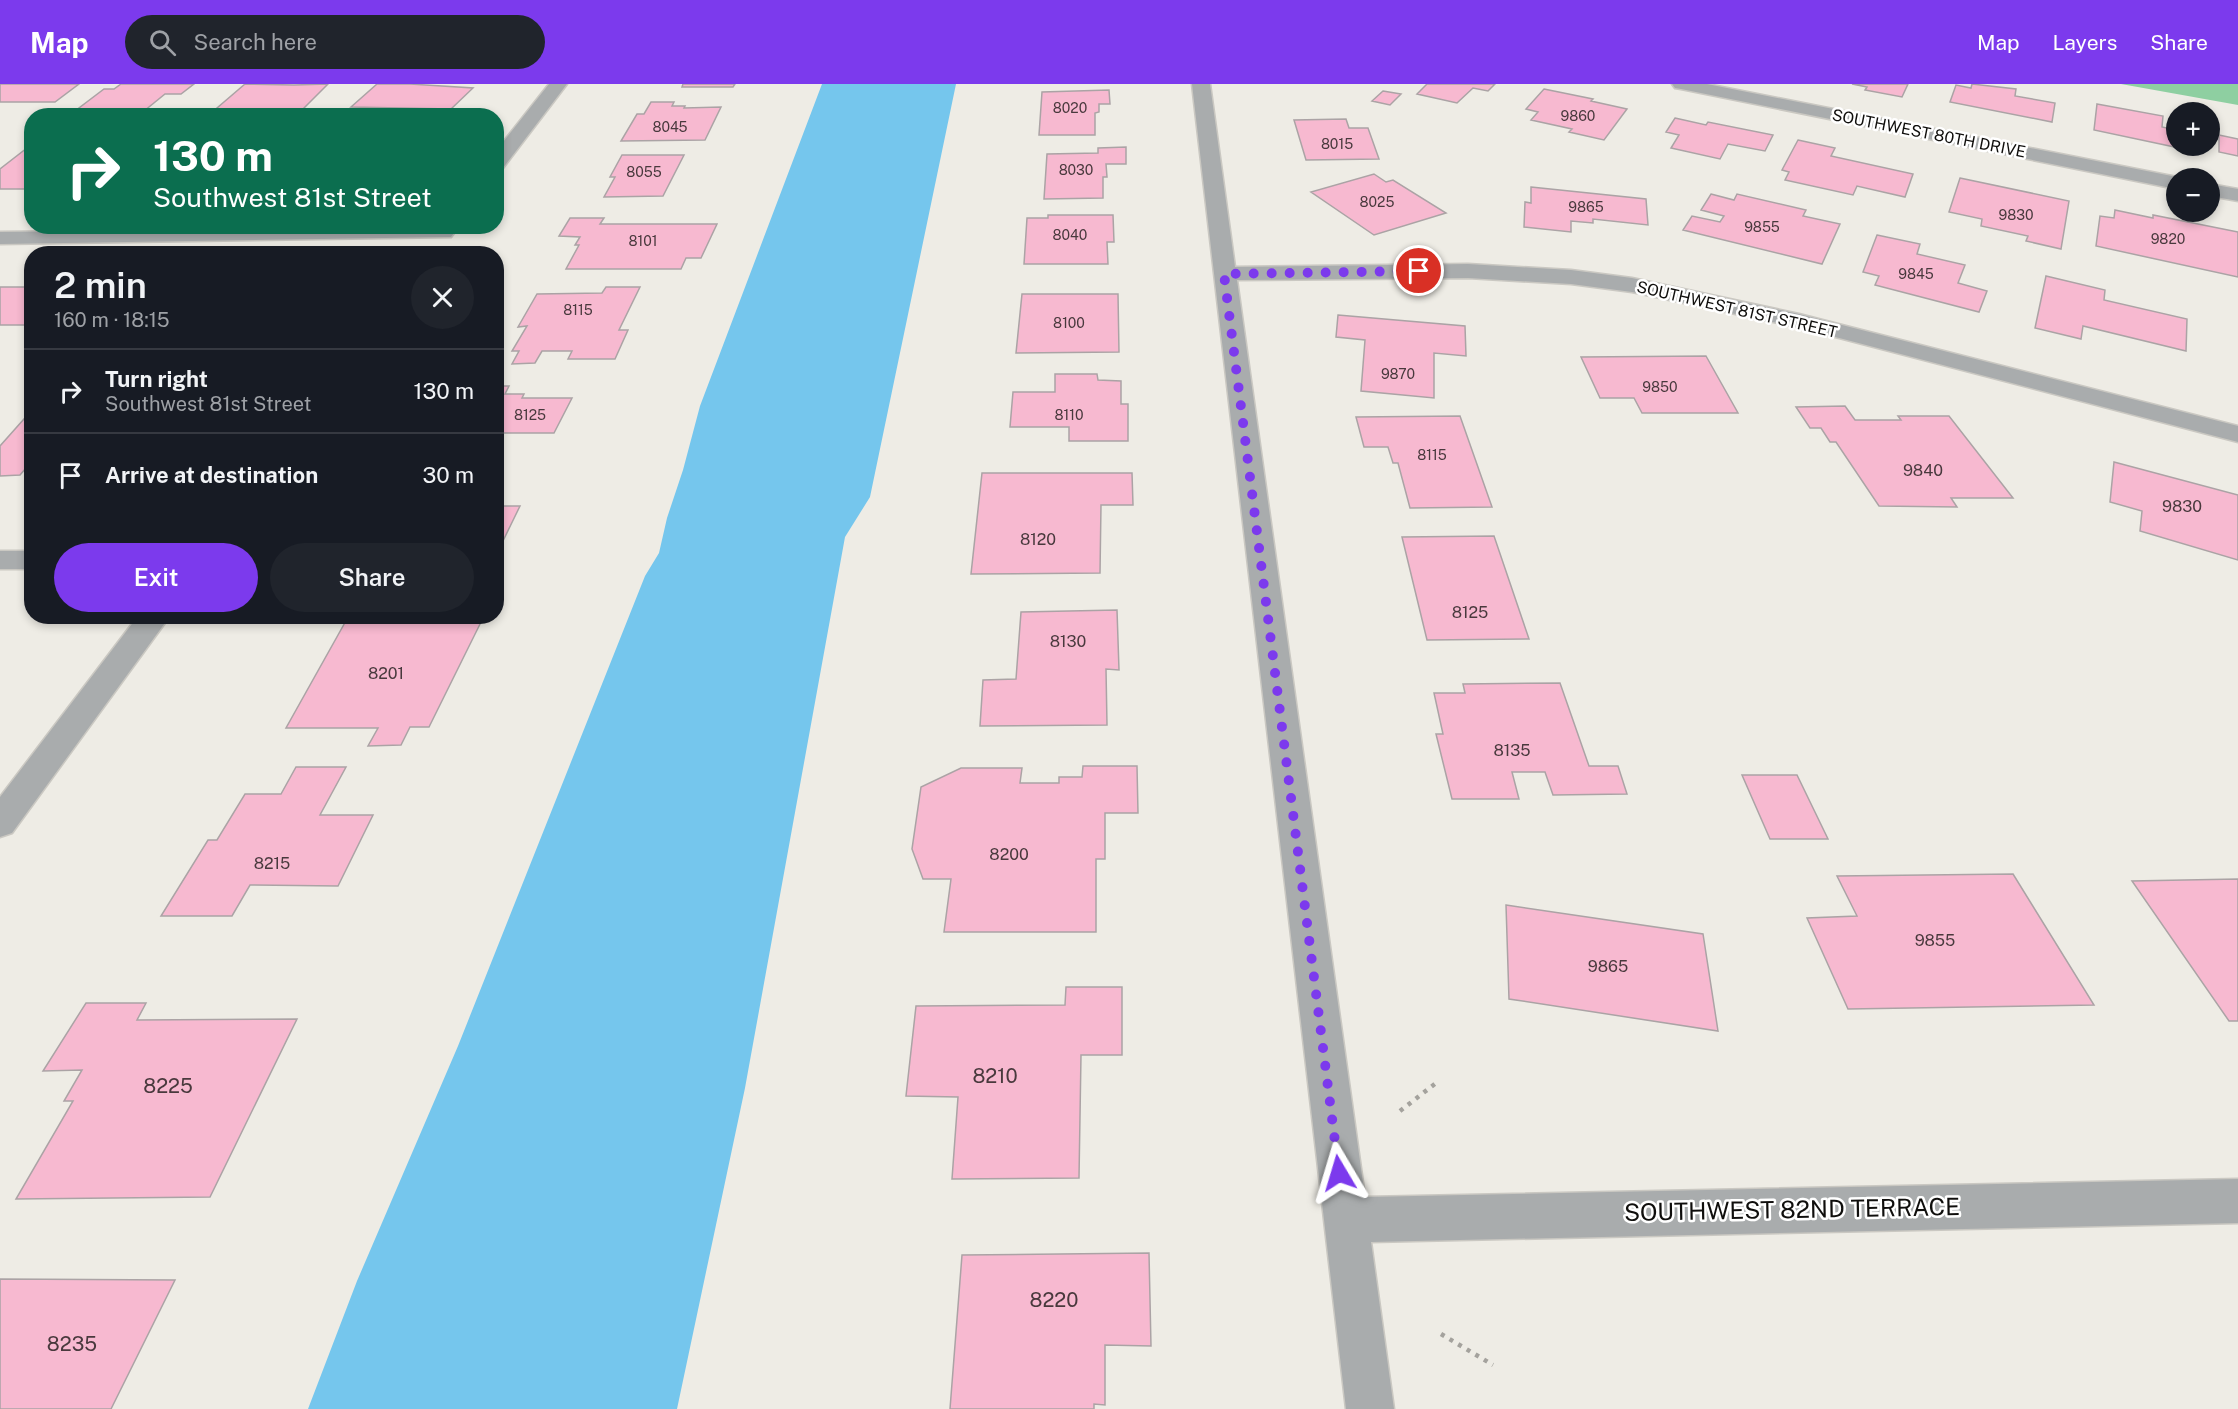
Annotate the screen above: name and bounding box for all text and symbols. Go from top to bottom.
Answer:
search box [125,15,545,69]
text: Map [30,26,89,59]
icon: search [146,26,179,59]
text: Search here [194,29,317,55]
text: Map [1977,30,2020,55]
text: Layers [2053,30,2117,55]
text: Share [2150,30,2208,55]
house number: 8020 [1053,100,1087,116]
map controls [2166,102,2220,222]
button: + [2166,102,2220,156]
street label: SOUTHWEST 80TH DRIVE [1830,105,2027,162]
house number: 9860 [1561,108,1595,124]
house number: 8045 [652,119,688,135]
text: 130 m [153,131,273,180]
icon: right [54,132,132,210]
house number: 8015 [1321,136,1353,152]
house number: 8030 [1059,162,1093,178]
house number: 8055 [626,164,662,180]
button: − [2166,168,2220,222]
text: Southwest 81st Street [153,181,432,213]
house number: 8025 [1360,194,1394,210]
house number: 9865 [1568,199,1604,215]
house number: 9830 [1999,207,2033,223]
house number: 9855 [1744,219,1780,235]
house number: 8040 [1053,227,1087,243]
house number: 9820 [2151,231,2185,247]
house number: 8101 [628,233,658,249]
pin [1393,245,1444,296]
icon: arrive [1402,254,1435,287]
text: 2 min [54,264,147,306]
button: close [411,266,474,329]
house number: 9845 [1898,266,1934,282]
street label: SOUTHWEST 81ST STREET [1635,277,1840,342]
house number: 8115 [563,302,593,318]
text: 160 m · 18:15 [54,308,170,332]
house number: 8100 [1053,315,1085,331]
text: Turn right [105,366,208,392]
house number: 9870 [1381,366,1415,382]
icon: right [54,375,87,408]
text: 130 m [413,378,474,404]
house number: 9850 [1642,379,1678,395]
text: Southwest 81st Street [105,392,312,416]
house number: 8125 [514,407,546,423]
house number: 8110 [1054,407,1084,423]
house number: 8115 [1417,447,1447,463]
icon: arrive [54,459,87,492]
house number: 9840 [1903,461,1943,480]
text: Arrive at destination [105,462,318,488]
text: 30 m [422,462,474,488]
house number: 9830 [2162,497,2202,516]
house number: 8120 [1020,530,1056,549]
button: Exit [54,543,258,612]
button: Share [270,543,474,612]
house number: 8125 [1452,603,1488,622]
house number: 8130 [1050,632,1087,651]
house number: 8201 [368,664,404,683]
house number: 8135 [1493,741,1531,760]
house number: 8200 [989,845,1029,864]
house number: 8215 [254,854,290,873]
house number: 9855 [1915,931,1955,950]
house number: 9865 [1588,957,1628,976]
house number: 8210 [972,1064,1018,1088]
house number: 8225 [143,1074,193,1098]
position arrow [1307,1141,1371,1205]
street label: SOUTHWEST 82ND TERRACE [1624,1192,1960,1226]
house number: 8220 [1029,1288,1079,1312]
house number: 8235 [47,1332,97,1356]

